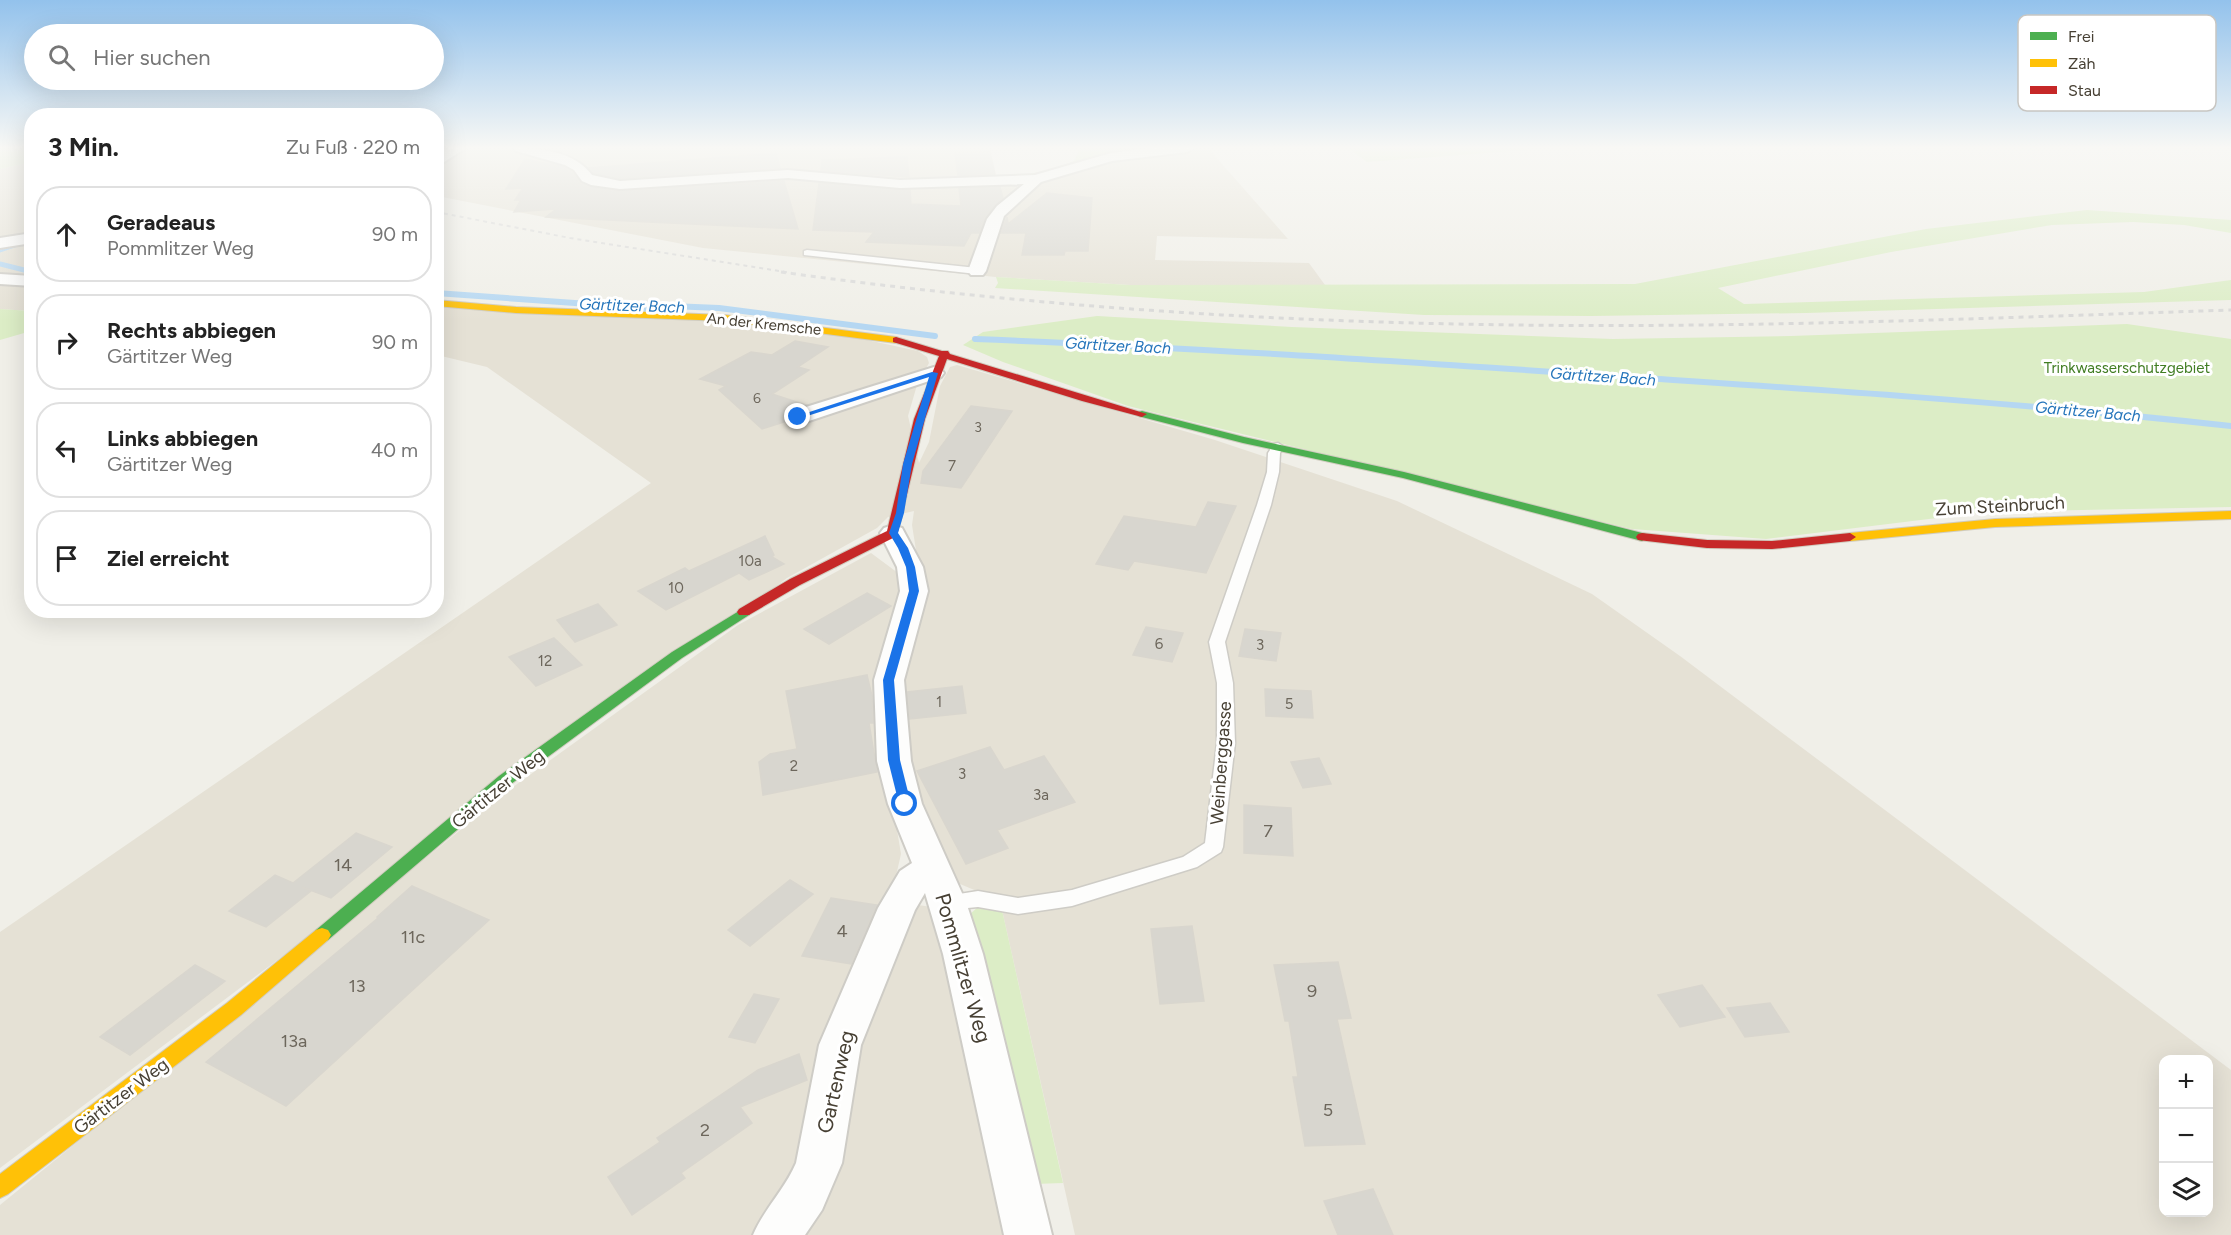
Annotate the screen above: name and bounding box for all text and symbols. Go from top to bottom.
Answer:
legend [2018,15,2216,111]
search box [24,24,444,90]
text: Frei [2068,27,2094,46]
icon: search [45,41,78,74]
text: Hier suchen [93,44,211,71]
text: Zäh [2068,54,2095,73]
text: Stau [2068,81,2101,100]
text: 3 Min. [48,131,119,163]
text: Zu Fuß · 220 m [286,135,420,159]
text: Geradeaus [107,209,215,236]
icon: ahead [50,218,83,251]
text: 90 m [372,222,418,246]
text: Pommlitzer Weg [107,236,254,260]
water label: Gärtitzer Bach [579,294,685,317]
street label: An der Kremsche [706,309,822,339]
text: Rechts abbiegen [107,317,276,344]
icon: right [50,326,83,359]
text: 90 m [372,330,418,354]
water label: Gärtitzer Bach [1065,333,1171,358]
text: Gärtitzer Weg [107,344,232,368]
park label: Trinkwasserschutzgebiet [2044,359,2210,377]
water label: Gärtitzer Bach [1549,363,1657,390]
house number: 6 [753,390,761,407]
water label: Gärtitzer Bach [2034,397,2142,426]
route end [784,403,810,429]
house number: 3 [974,419,982,436]
text: Links abbiegen [107,425,258,452]
icon: left [50,434,83,467]
text: 40 m [371,438,418,462]
text: Gärtitzer Weg [107,452,232,476]
house number: 7 [948,457,956,475]
street label: Zum Steinbruch [1935,492,2065,520]
icon: arrive [50,542,83,575]
text: Ziel erreicht [107,545,230,572]
house number: 10a [738,552,762,570]
house number: 10 [668,579,684,597]
house number: 6 [1155,635,1164,653]
house number: 3 [1256,636,1264,654]
house number: 12 [538,652,552,670]
house number: 1 [936,693,942,711]
house number: 5 [1285,695,1293,713]
street label: Weinberggasse [1206,700,1236,826]
street label: Gärtitzer Weg [447,745,549,833]
house number: 2 [790,757,798,775]
house number: 3 [958,765,966,783]
house number: 3a [1033,786,1049,804]
route start [891,790,917,816]
house number: 7 [1263,820,1273,842]
house number: 14 [334,854,352,876]
street label: Pommlitzer Weg [930,890,997,1046]
house number: 4 [836,920,848,942]
house number: 11c [401,926,426,948]
house number: 13 [348,975,366,997]
house number: 9 [1307,980,1317,1002]
street label: Gartenweg [812,1028,859,1136]
house number: 13a [281,1030,307,1052]
street label: Gärtitzer Weg [69,1053,173,1139]
map controls [2159,1055,2213,1217]
button: + [2159,1055,2213,1109]
house number: 5 [1323,1099,1333,1121]
button: − [2159,1109,2213,1163]
house number: 2 [700,1119,710,1141]
button: layers [2159,1163,2213,1217]

